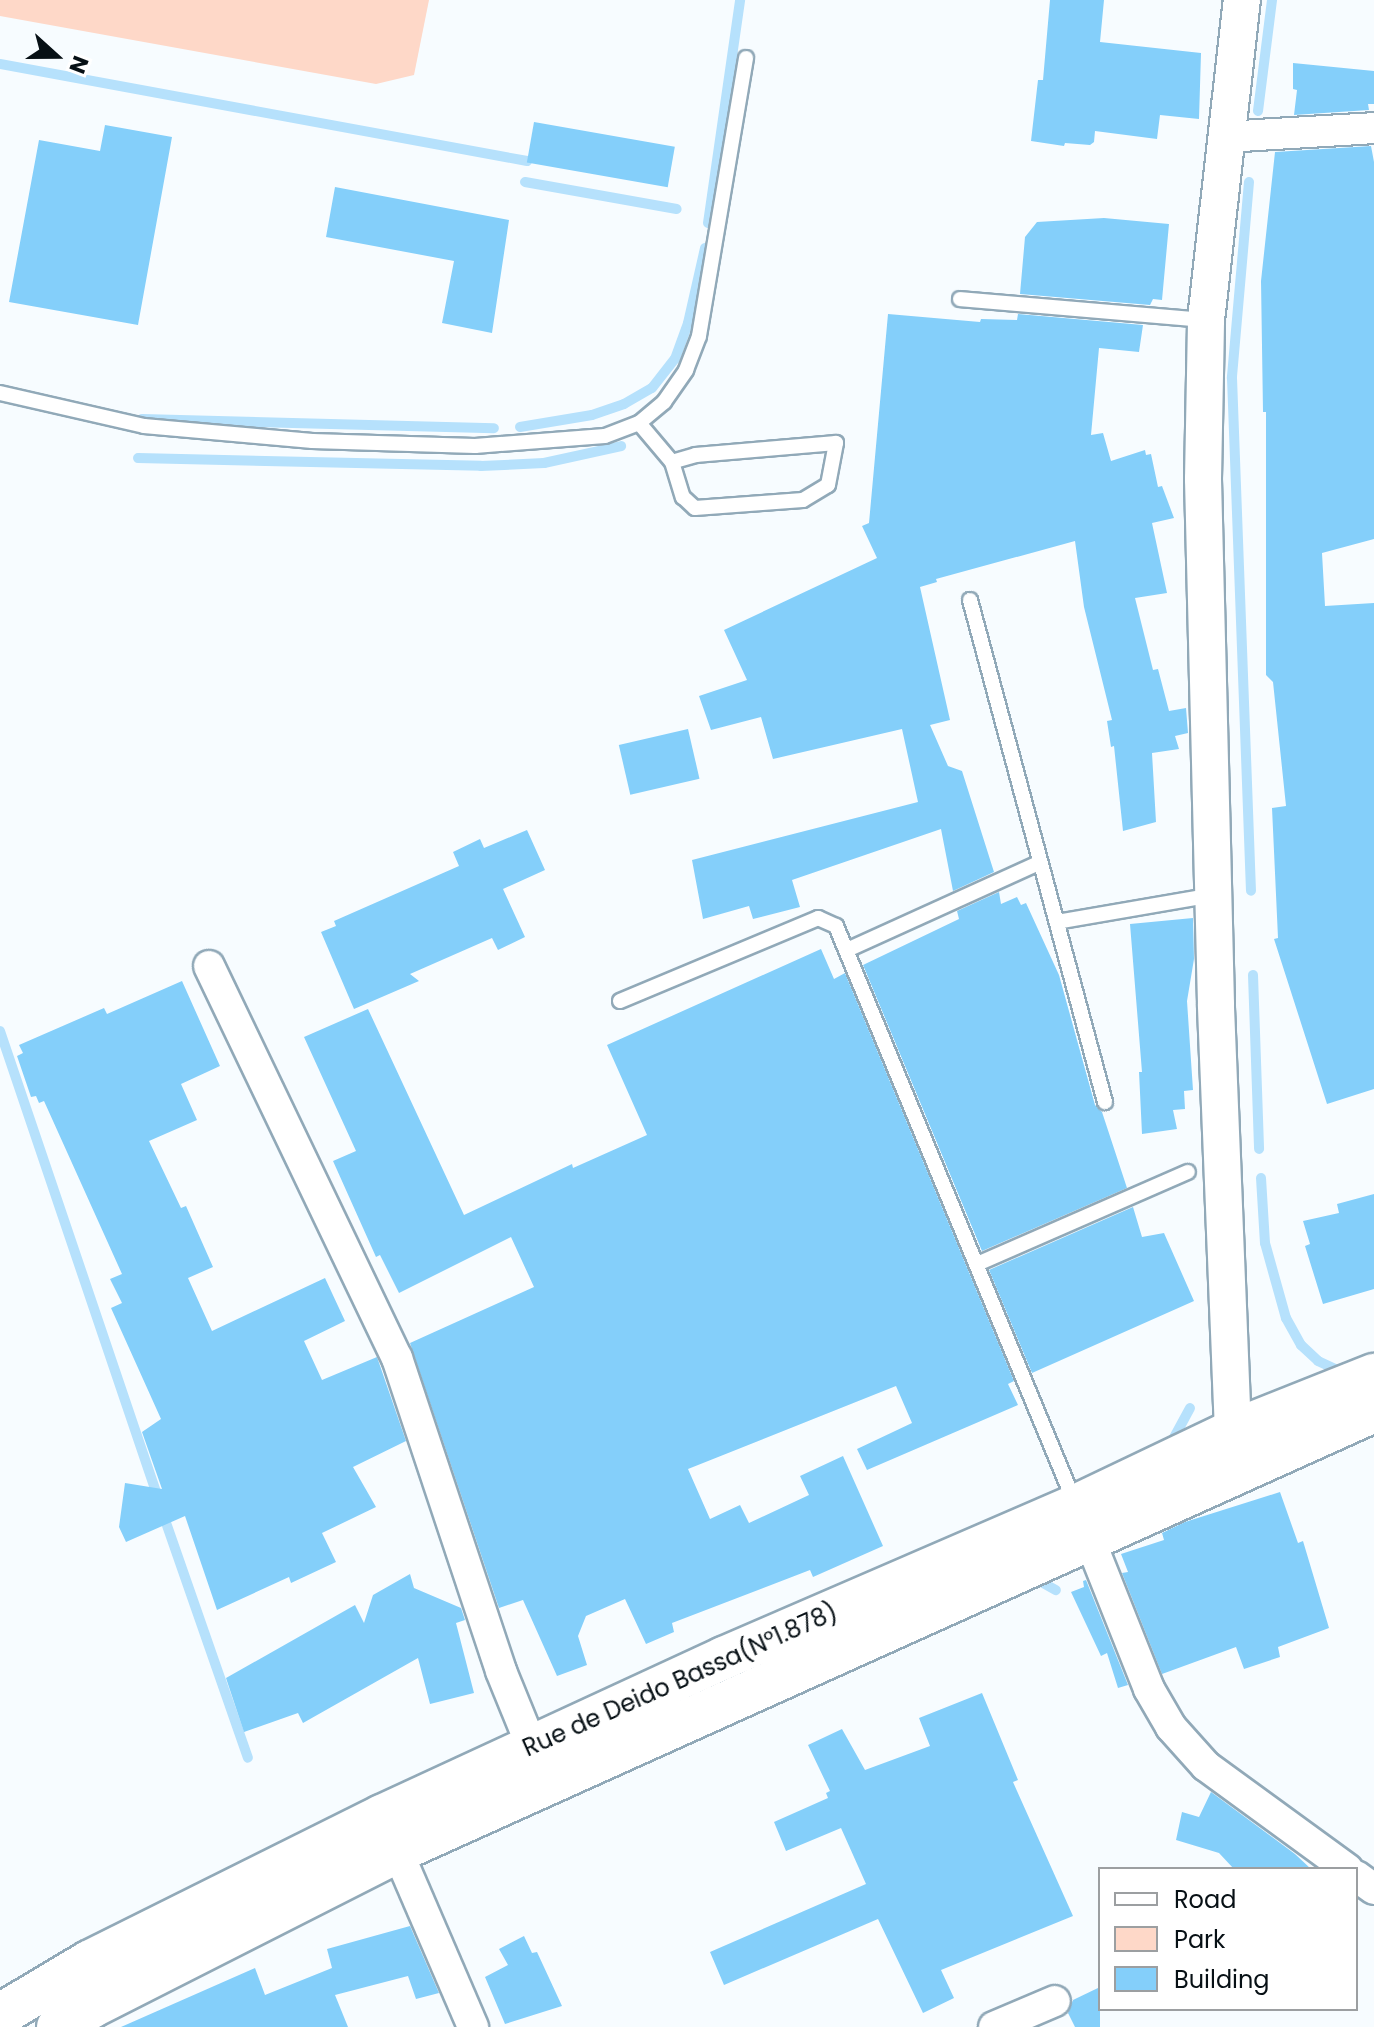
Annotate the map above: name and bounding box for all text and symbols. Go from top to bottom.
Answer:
north arrow [16,16,96,96]
text: N [61,51,96,78]
street label: Rue de Deido Bassa(N°1.878) [518,1597,842,1763]
legend [1098,1867,1358,2011]
text: Road [1174,1883,1236,1916]
text: Park [1174,1923,1225,1956]
text: Building [1174,1963,1270,1996]

